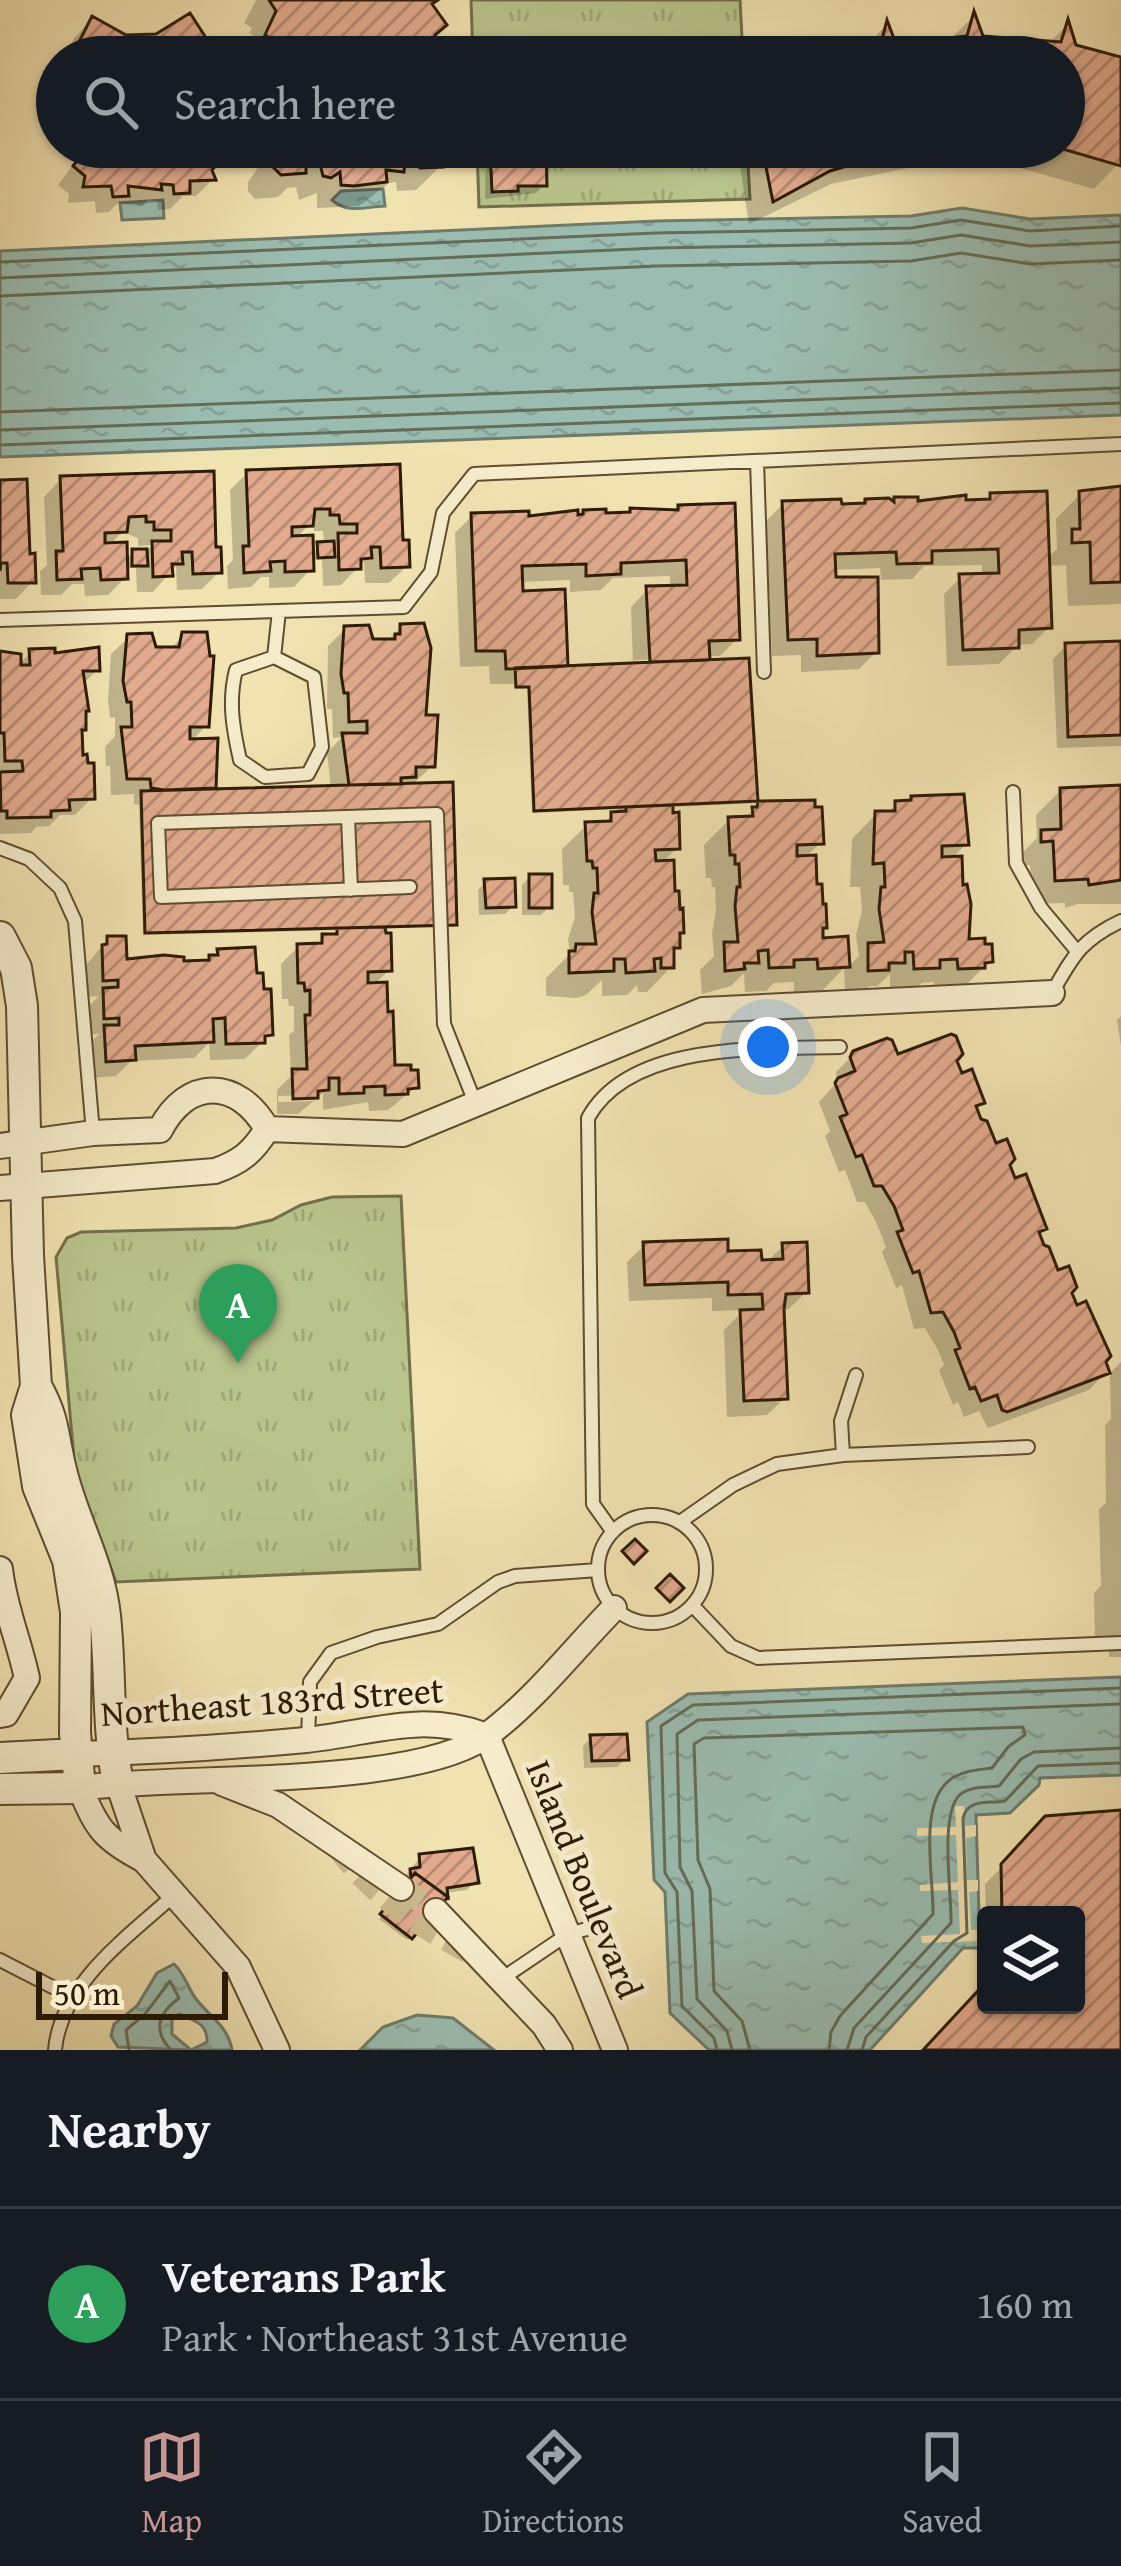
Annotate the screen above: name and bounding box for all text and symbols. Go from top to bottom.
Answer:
search box [36,36,1085,168]
icon: search [78,69,144,135]
text: Search here [174,70,396,135]
your location [738,1017,798,1077]
pin: A [199,1264,277,1363]
street label: Northeast 183rd Street [99,1662,445,1739]
street label: Island Boulevard [513,1752,657,2006]
map controls [977,1906,1085,2014]
button: layers [977,1906,1085,2014]
scale bar [36,1966,228,2019]
text: 50 m [54,1969,120,2017]
text: Nearby [48,2091,211,2166]
text: Veterans Park [162,2243,445,2308]
text: A [75,2275,99,2332]
text: 160 m [976,2275,1073,2332]
text: Park · Northeast 31st Avenue [162,2308,628,2365]
tab: Map [139,2424,205,2544]
tab: Directions [483,2424,624,2544]
tab: Saved [902,2424,982,2544]

